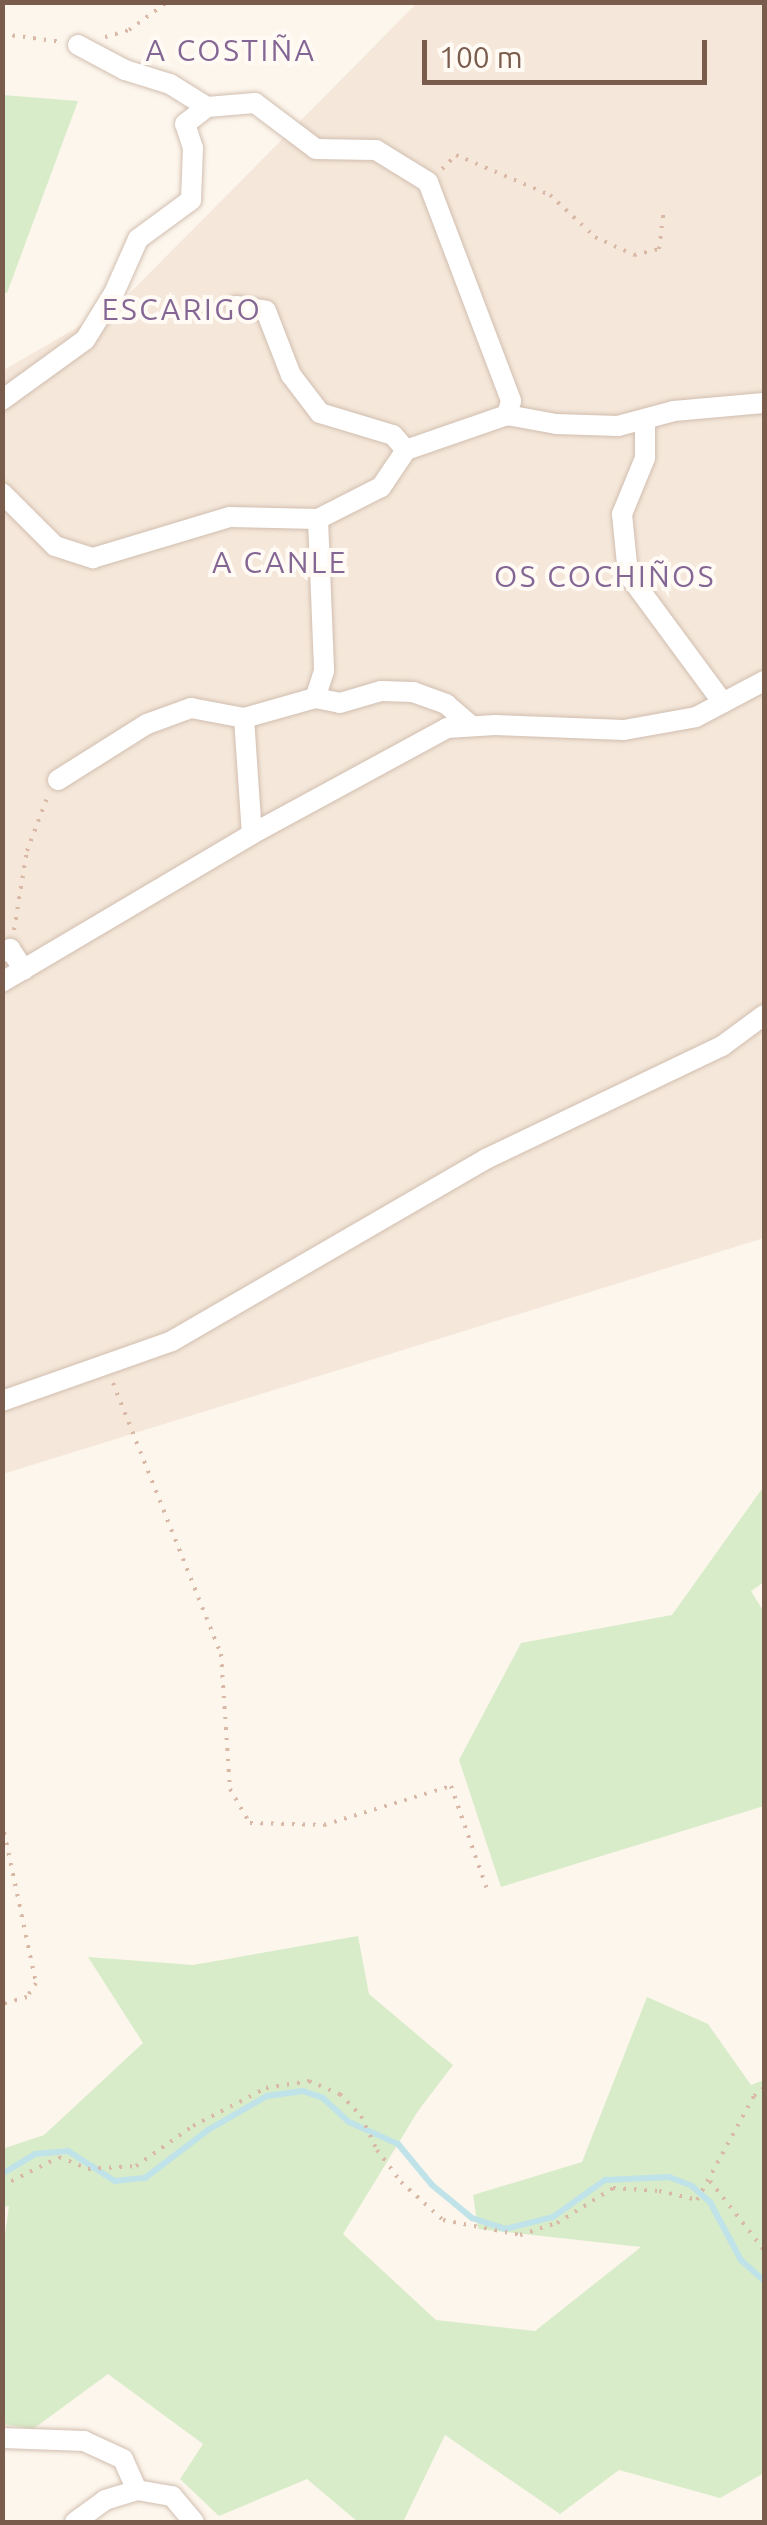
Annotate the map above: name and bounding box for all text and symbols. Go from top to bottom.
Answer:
scale bar [427,20,712,82]
district label: A COSTIÑA [145,32,317,68]
text: 100 m [439,40,523,74]
district label: ESCARIGO [102,291,262,327]
district label: A CANLE [212,544,348,580]
district label: OS COCHIÑOS [494,558,716,594]

